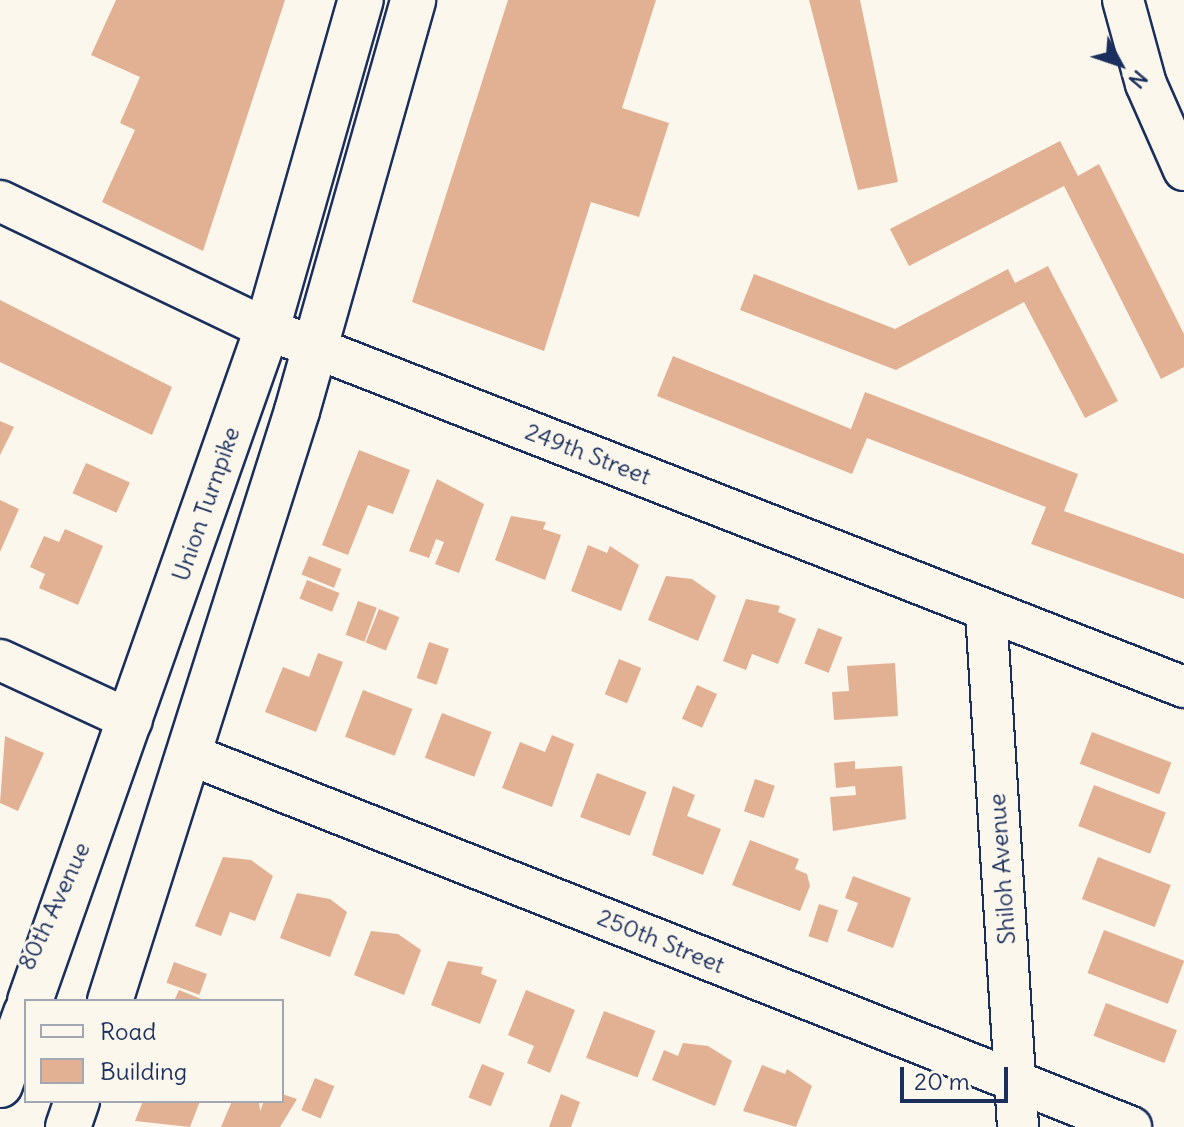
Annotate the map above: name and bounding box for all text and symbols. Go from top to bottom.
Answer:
north arrow [1080,24,1160,104]
text: N [1123,65,1154,94]
street label: 249th Street [521,417,655,491]
street label: Union Turnpike [166,423,246,585]
street label: Shiloh Avenue [982,792,1022,946]
street label: 80th Avenue [12,838,96,974]
street label: 250th Street [593,902,729,980]
legend [24,999,284,1103]
text: Road [100,1016,156,1046]
scale bar [904,1051,1012,1101]
text: Building [100,1056,187,1086]
text: 20 m [914,1066,970,1096]

